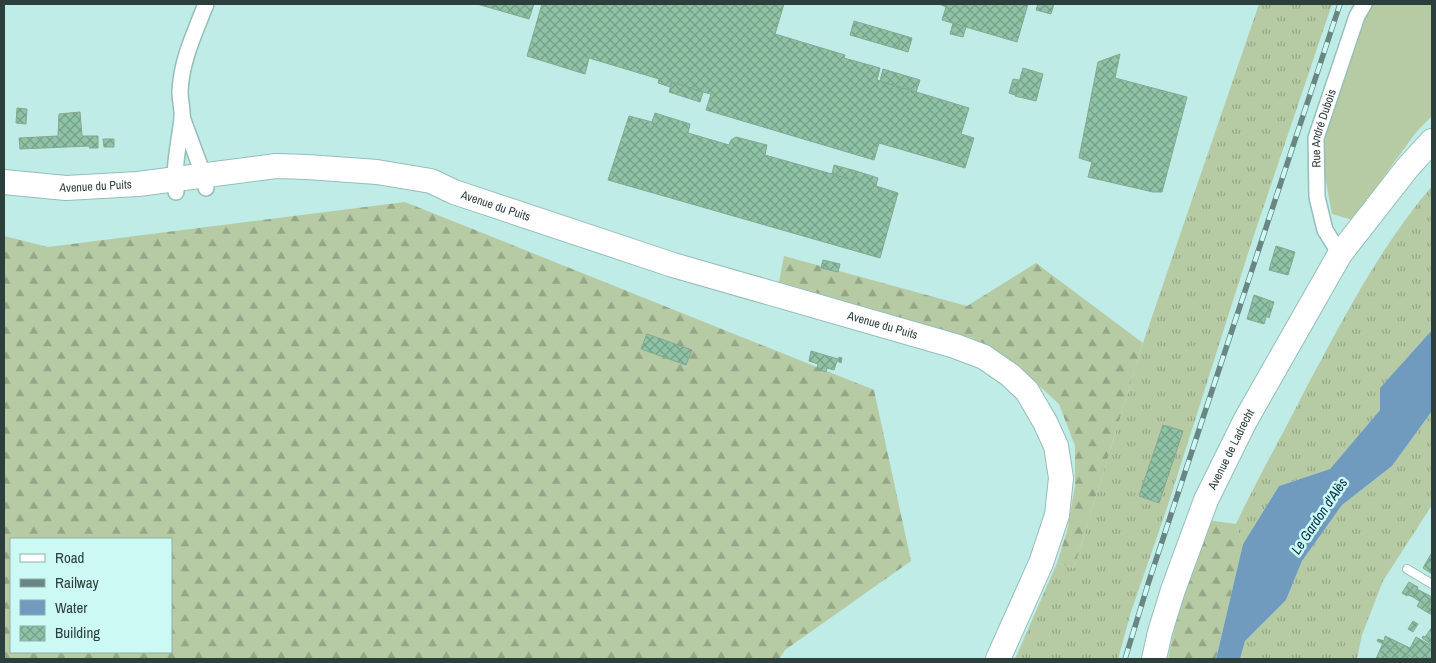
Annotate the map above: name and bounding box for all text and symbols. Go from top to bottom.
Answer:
street label: Rue André Dubois [1308,87,1340,168]
street label: Avenue du Puits [58,176,132,196]
street label: Avenue du Puits [458,187,533,225]
street label: Avenue du Puits [845,307,920,343]
street label: Avenue de Ladrecht [1204,406,1258,493]
water label: Le Gardon d'Alès [1287,474,1351,558]
legend [10,538,172,653]
text: Road [55,547,84,568]
text: Railway [55,572,100,593]
text: Water [55,597,87,618]
text: Building [55,622,100,643]

